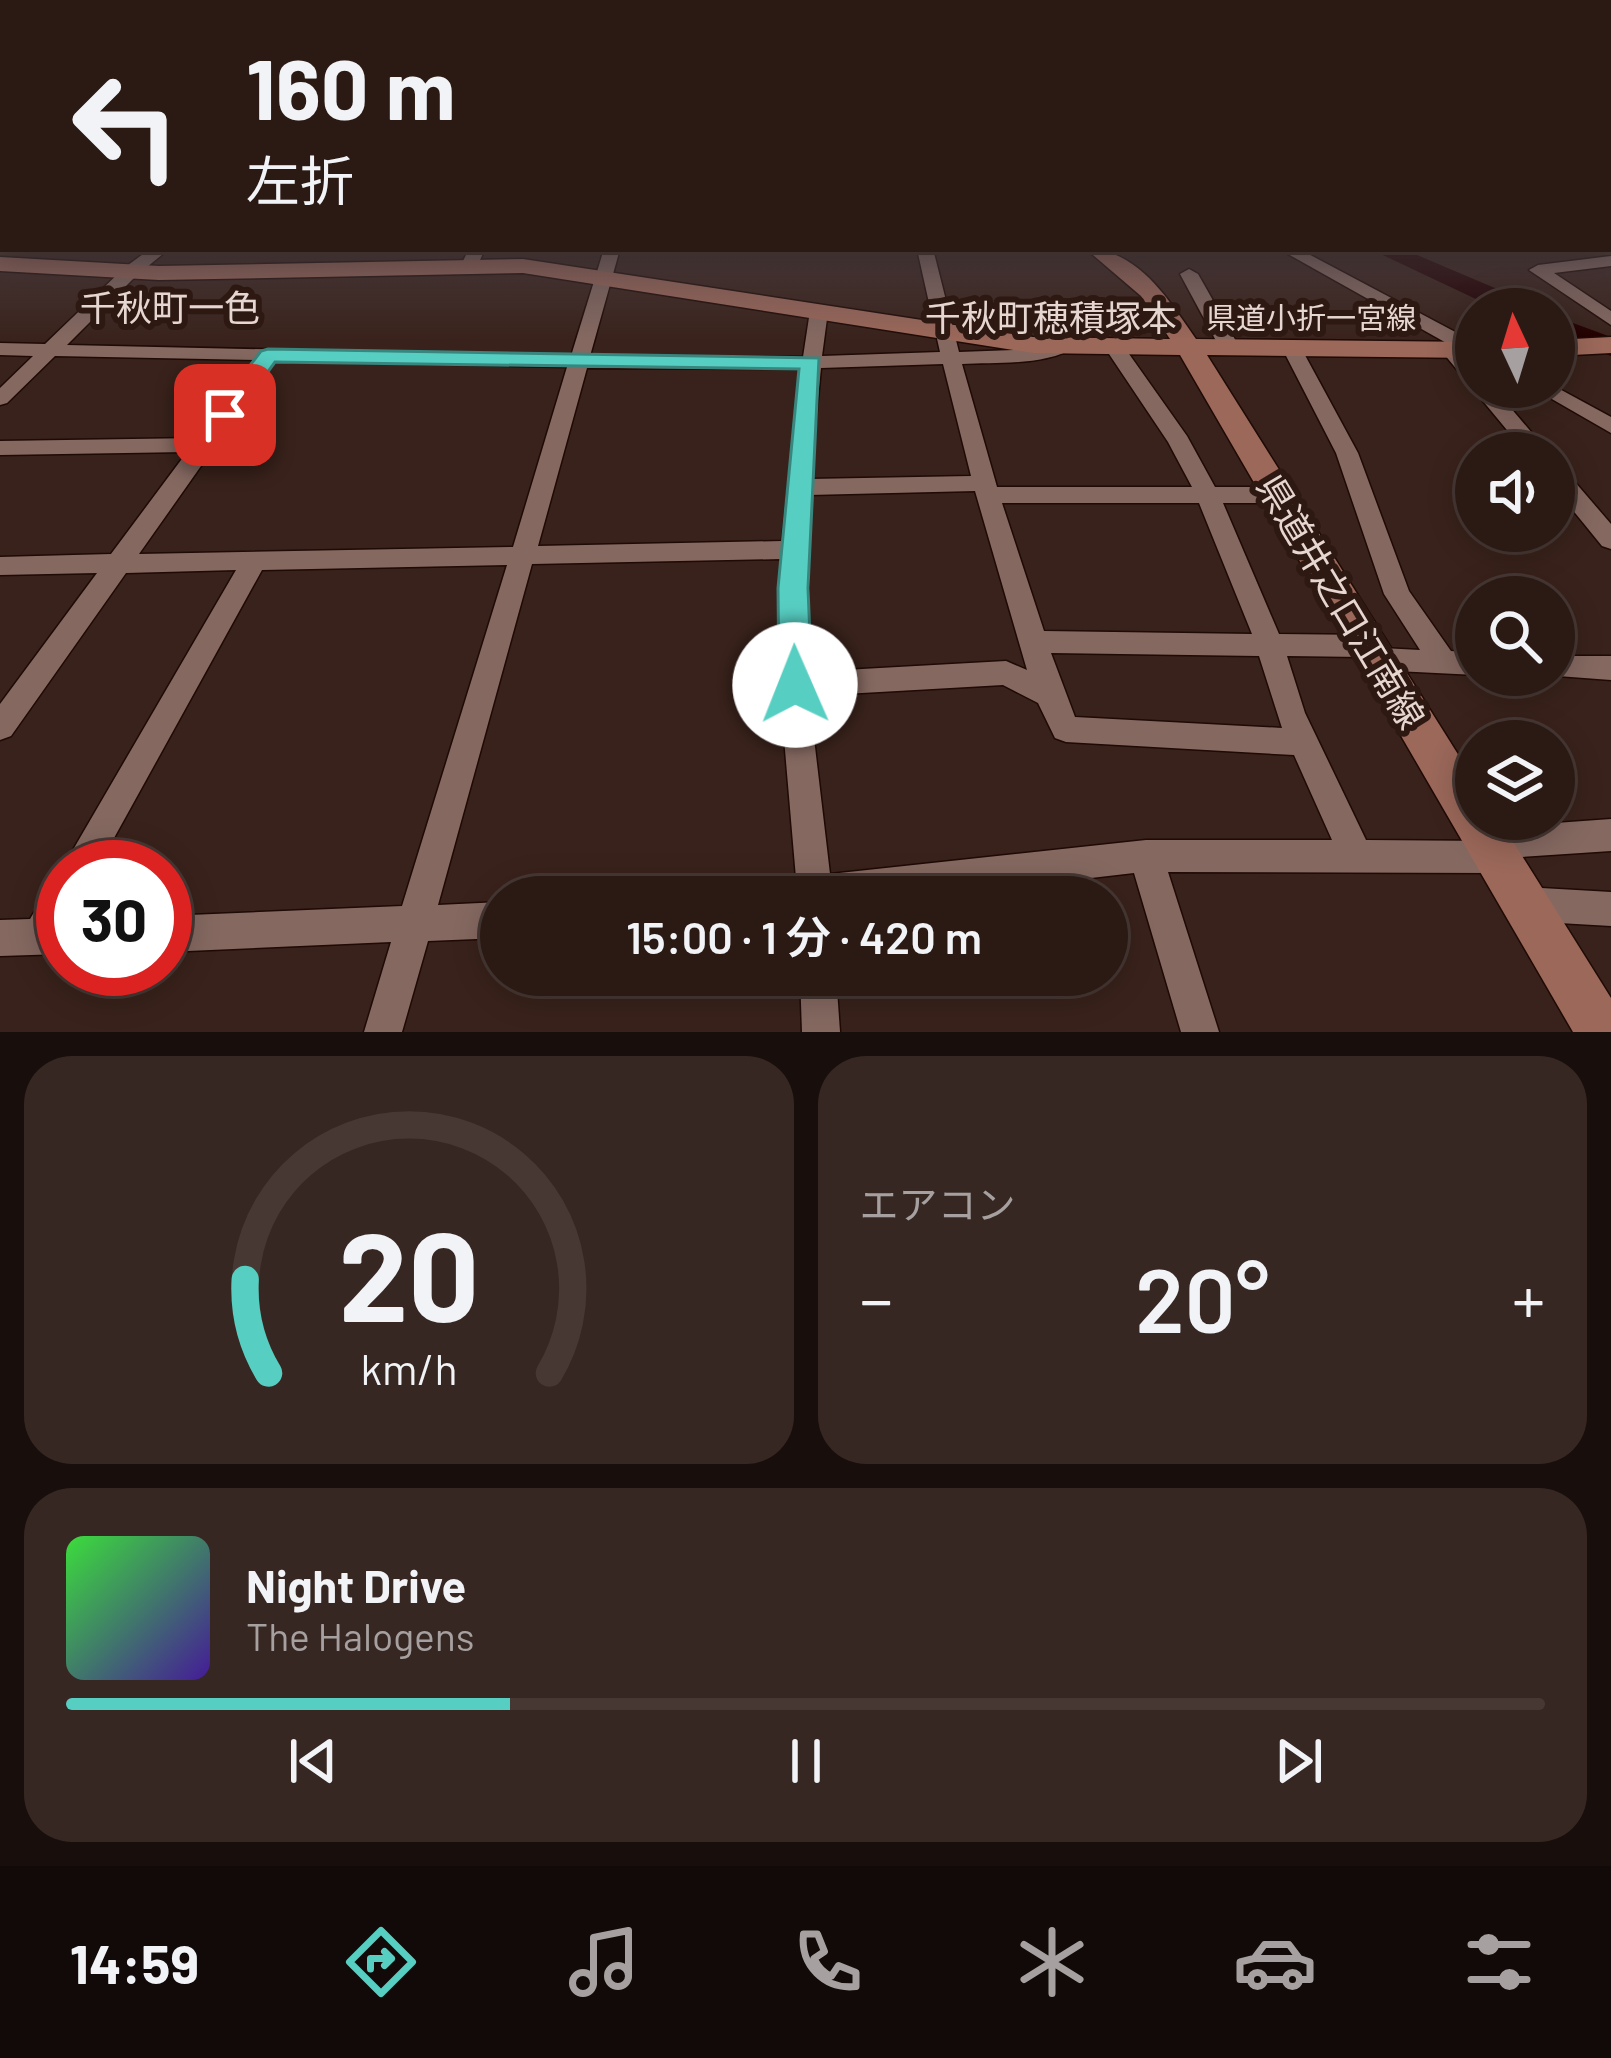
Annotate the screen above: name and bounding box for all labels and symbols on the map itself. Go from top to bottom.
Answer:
district label: 千秋町一色 [80,285,260,328]
north arrow [1455,288,1575,408]
district label: 千秋町穂積塚本 [925,295,1177,338]
street label: 県道小折一宮線 [1206,299,1416,335]
pin [174,364,276,466]
street label: 県道井之口江南線 [1249,466,1435,736]
position arrow [732,622,858,748]
speed limit sign: 30 [36,840,192,996]

